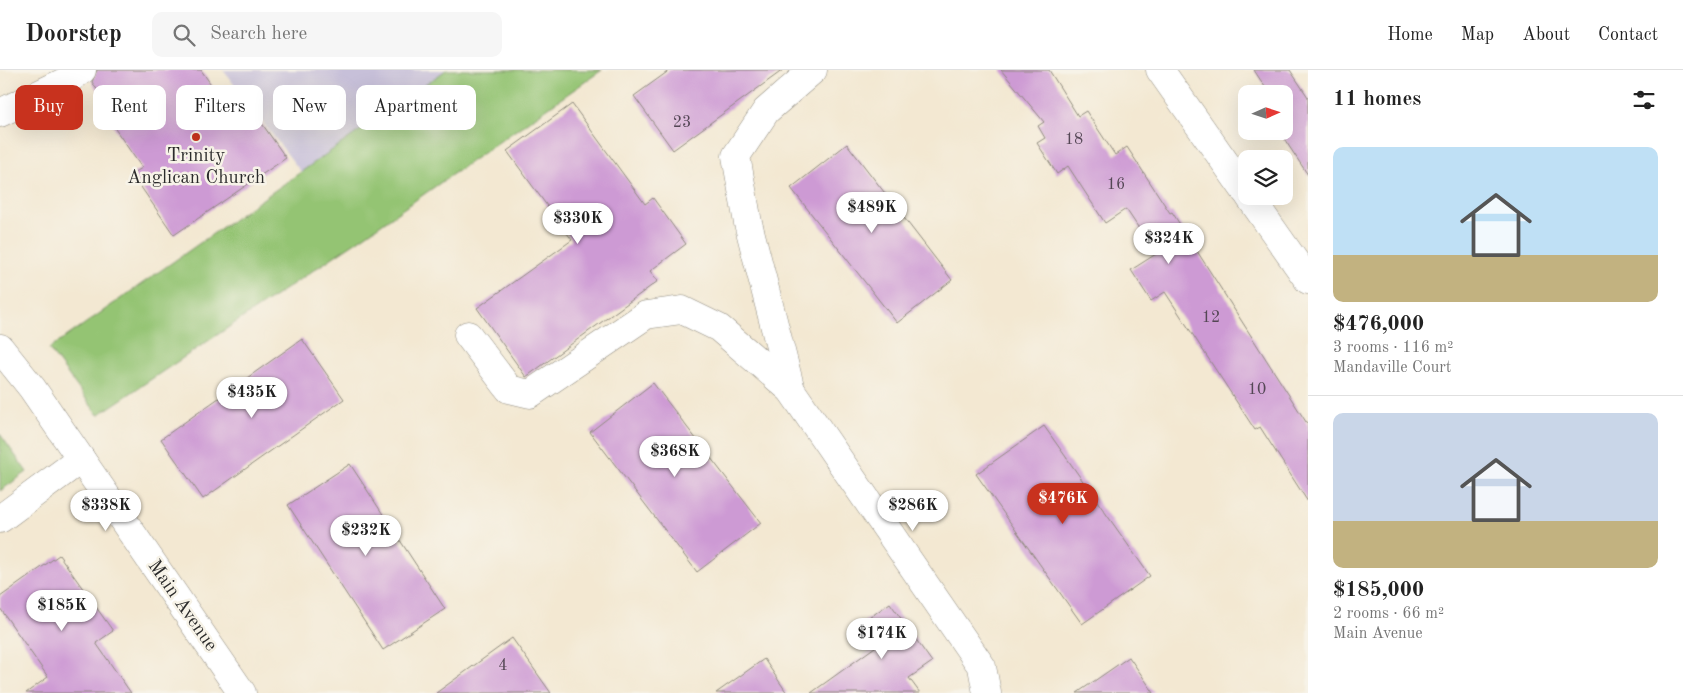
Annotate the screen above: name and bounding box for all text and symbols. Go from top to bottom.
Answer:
search box [152,12,502,57]
icon: search [170,21,198,49]
text: Doorstep [25,23,122,47]
text: Search here [210,25,307,44]
text: Home [1387,26,1433,44]
text: Map [1461,26,1494,44]
text: About [1522,26,1570,44]
text: Contact [1598,26,1658,44]
chip: Buy [15,85,83,130]
chip: Rent [93,85,166,130]
chip: Filters [176,85,263,130]
chip: New [273,85,346,130]
chip: Apartment [356,85,476,130]
north arrow [1238,85,1292,140]
map controls [1238,85,1293,205]
icon: filters [1630,86,1658,114]
text: 11 homes [1333,89,1421,110]
house number: 23 [673,115,691,131]
marker: Trinity Anglican Church [190,131,202,143]
house number: 18 [1065,132,1083,148]
place label: Trinity Anglican Church [127,147,265,188]
button: layers [1238,150,1293,205]
house number: 16 [1107,177,1125,193]
icon: home [1451,180,1541,270]
pin: $489K [837,191,907,234]
text: $489K [847,200,897,216]
pin: $330K [543,202,613,245]
text: $330K [553,211,603,227]
pin: $324K [1134,222,1204,265]
text: $324K [1144,231,1194,247]
house number: 12 [1202,310,1220,326]
text: $476,000 [1333,314,1424,335]
text: 3 rooms · 116 m² [1333,340,1453,356]
text: Mandaville Court [1333,360,1451,376]
pin: $435K [217,376,287,419]
house number: 10 [1248,382,1266,398]
text: $435K [227,385,277,401]
pin: $368K [640,436,710,478]
text: $368K [650,444,700,460]
icon: home [1451,445,1541,535]
pin: $476K [1028,482,1098,525]
pin: $338K [71,490,141,532]
pin: $286K [878,490,948,532]
text: $476K [1038,491,1088,507]
text: $338K [81,498,131,514]
text: $286K [888,498,938,514]
pin: $232K [331,514,401,557]
text: $232K [341,523,391,539]
street label: Main Avenue [144,557,220,655]
text: $185,000 [1333,580,1424,601]
pin: $185K [27,590,97,632]
text: $185K [37,598,87,614]
text: 2 rooms · 66 m² [1333,606,1444,622]
pin: $174K [847,618,917,660]
text: $174K [857,626,907,642]
text: Main Avenue [1333,626,1423,642]
house number: 4 [498,658,508,674]

